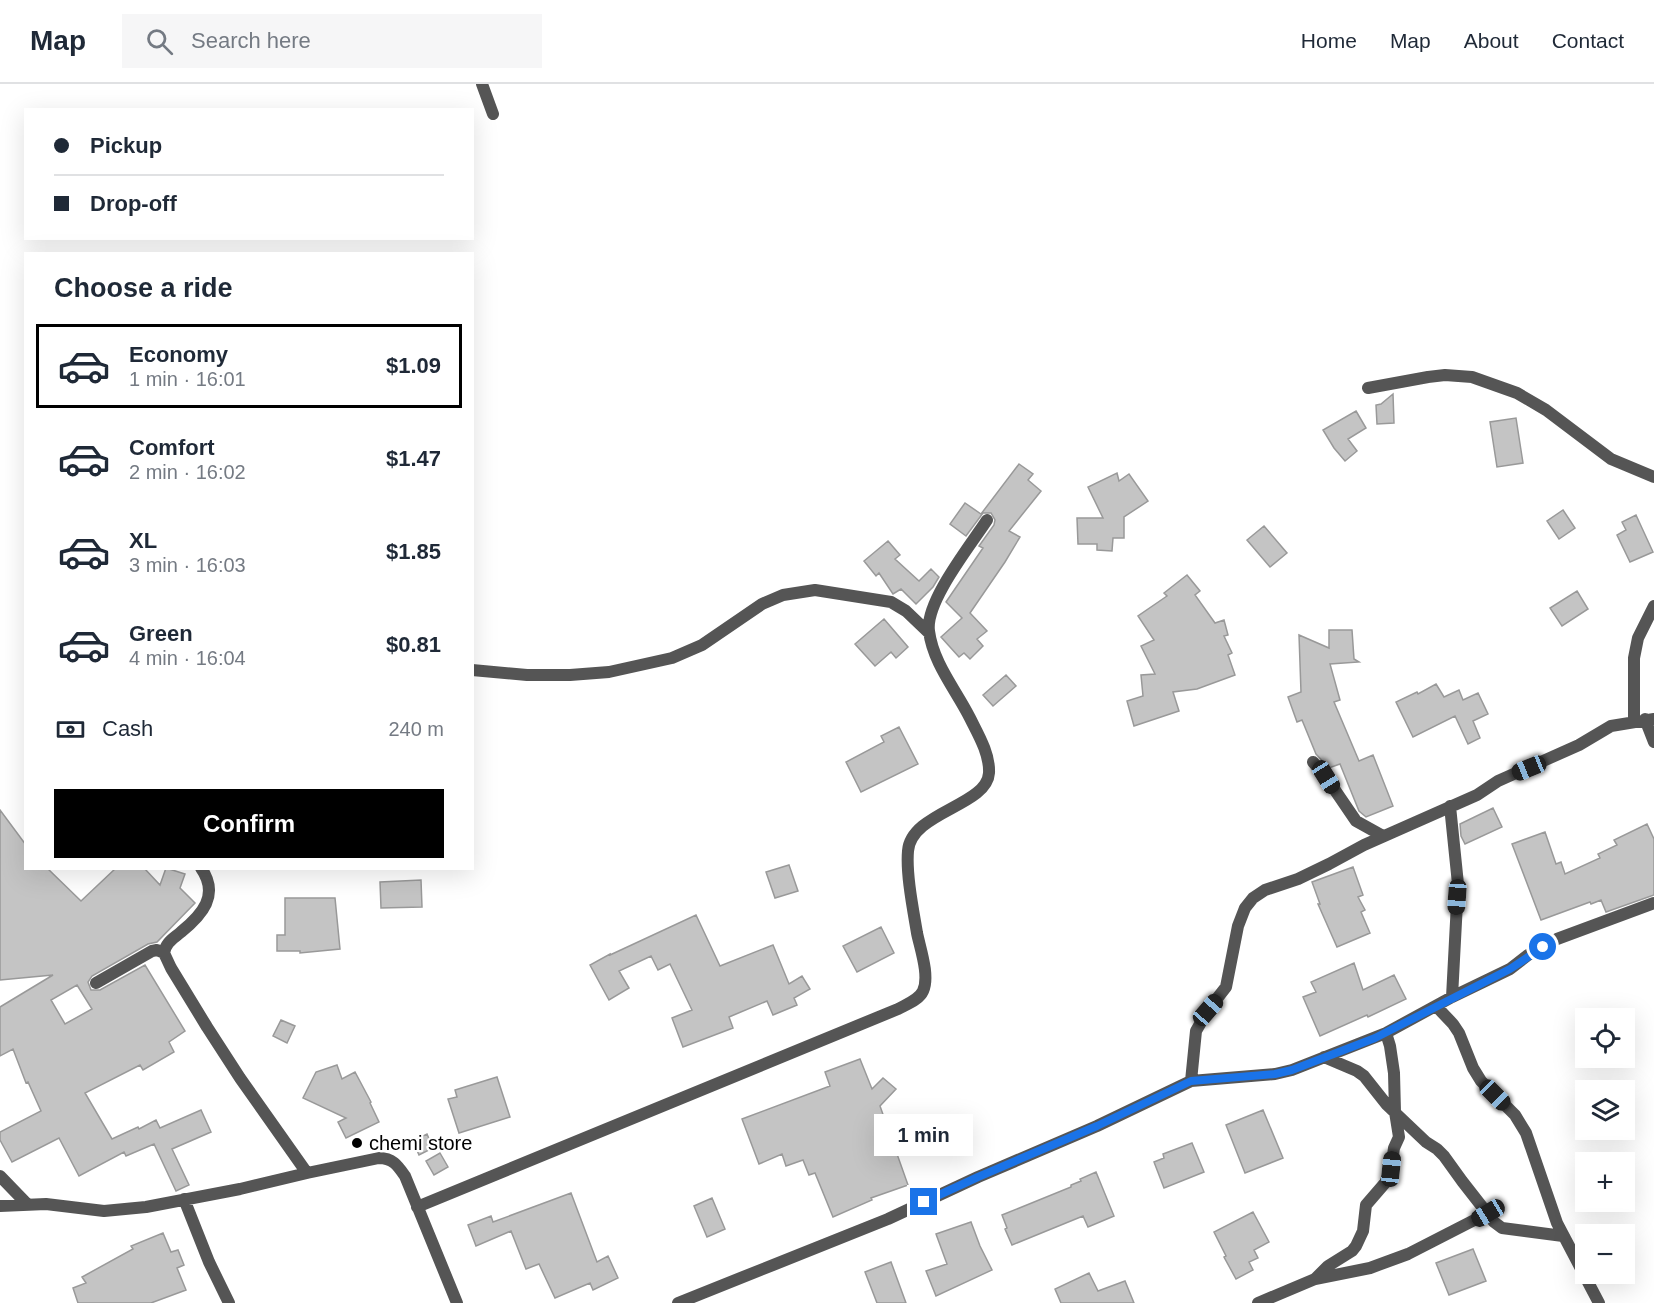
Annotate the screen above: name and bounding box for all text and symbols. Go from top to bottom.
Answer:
search box [122,14,542,68]
text: Map [30,25,86,56]
icon: search [143,25,176,58]
text: Search here [191,28,311,53]
text: Home [1301,29,1357,52]
text: Map [1390,29,1431,52]
text: About [1464,29,1519,52]
text: Contact [1552,29,1624,52]
text: Pickup [90,133,162,158]
text: Drop-off [90,191,177,216]
text: Choose a ride [54,273,233,303]
icon: car [57,339,111,393]
text: Economy [129,342,228,367]
text: $1.09 [386,353,441,378]
text: 1 min · 16:01 [129,368,246,390]
icon: car [57,432,111,486]
text: Comfort [129,435,215,460]
text: $1.47 [386,446,441,471]
text: 2 min · 16:02 [129,461,246,483]
icon: car [57,525,111,579]
text: XL [129,528,157,553]
text: $1.85 [386,539,441,564]
text: 3 min · 16:03 [129,554,246,576]
icon: car [57,618,111,672]
text: Green [129,621,193,646]
text: $0.81 [386,632,441,657]
text: 4 min · 16:04 [129,647,246,669]
icon: cash [54,713,87,746]
text: Cash [102,716,153,741]
text: 240 m [388,718,444,740]
car [1509,753,1549,783]
car [1309,757,1343,797]
button: Confirm [54,789,444,858]
car [1447,878,1467,916]
route start [1529,933,1556,960]
car [1189,991,1227,1029]
map controls [1575,1008,1635,1284]
button: locate [1575,1008,1635,1068]
car [1476,1076,1514,1114]
button: layers [1575,1080,1635,1140]
callout: 1 min [874,1115,974,1157]
text: 1 min [897,1124,950,1146]
place label: chemi store [369,1132,472,1154]
marker: chemi store [350,1136,364,1150]
car [1380,1150,1402,1188]
button: + [1575,1152,1635,1212]
route end [910,1188,937,1215]
car [1468,1196,1508,1230]
button: − [1575,1224,1635,1284]

